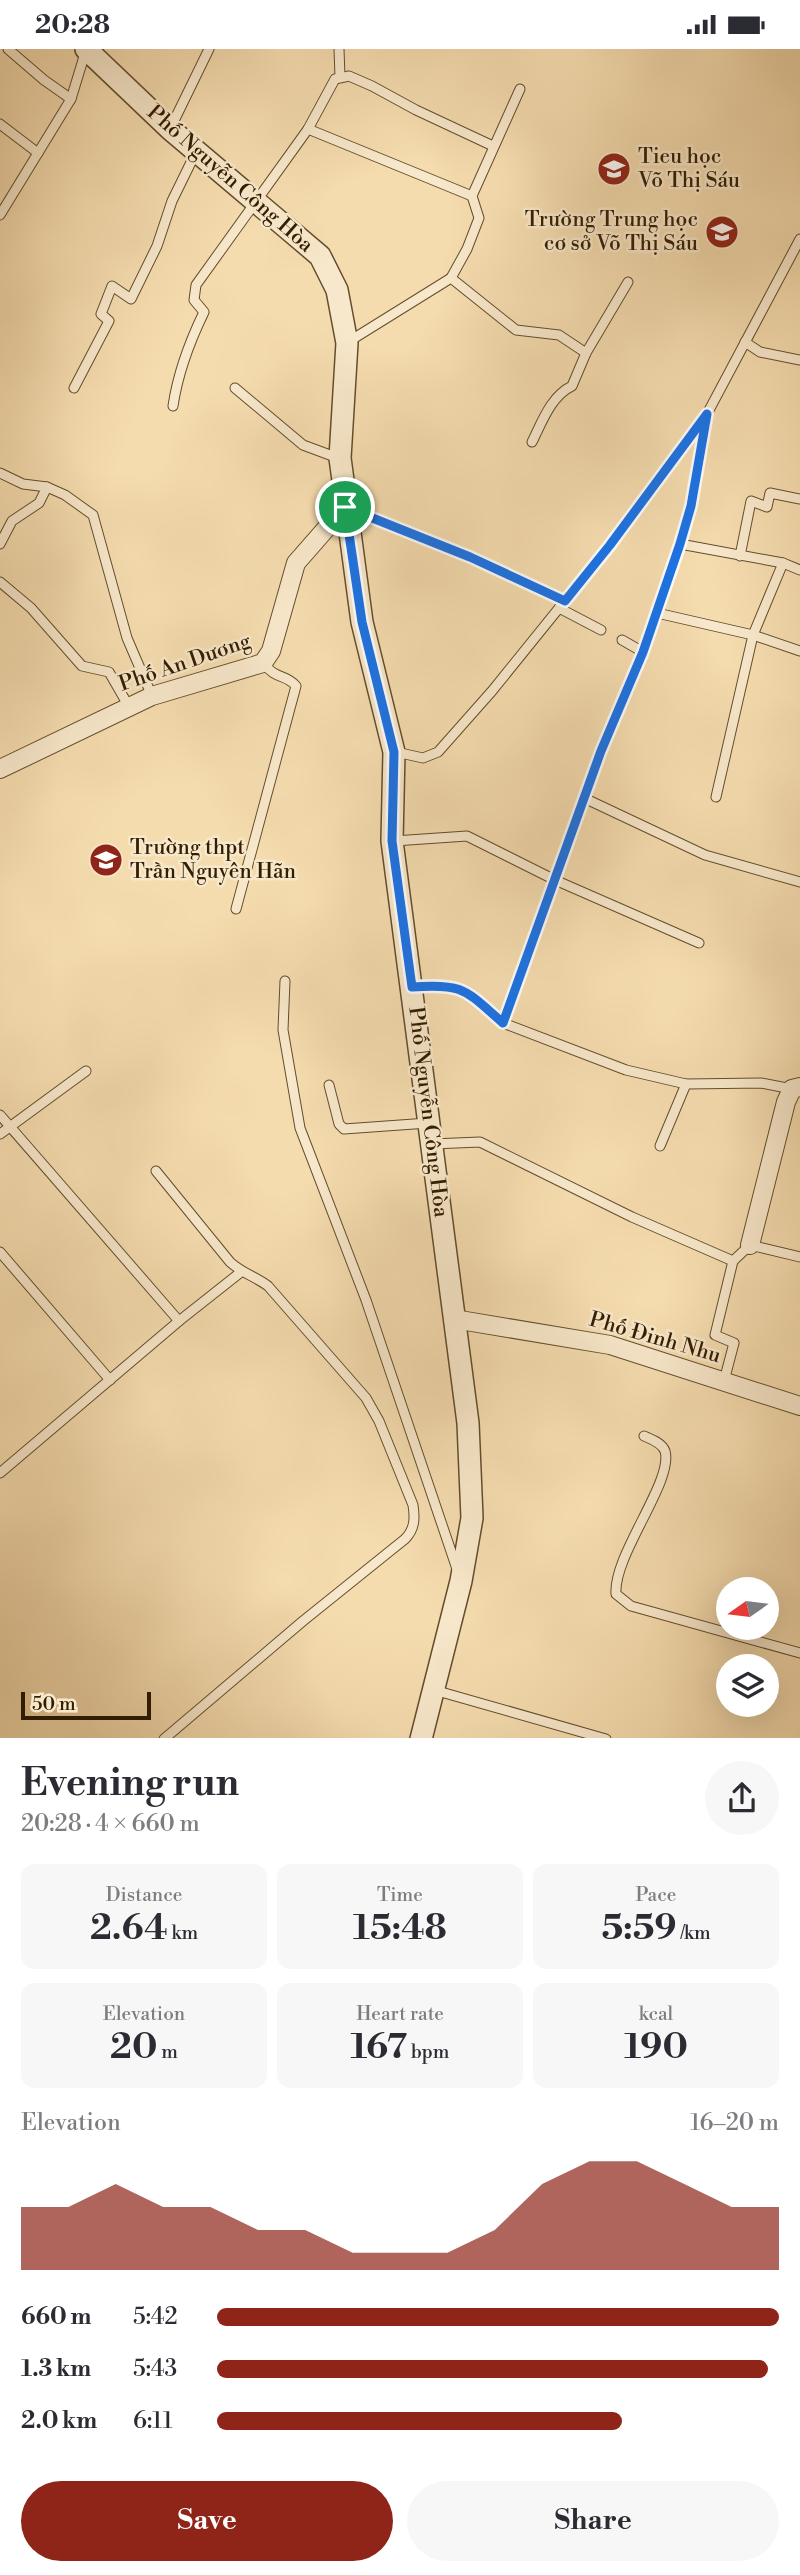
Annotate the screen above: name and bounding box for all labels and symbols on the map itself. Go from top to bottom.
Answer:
street label: Phố Nguyễn Công Hòa [141,100,319,259]
place label: Tieu học Võ Thị Sáu [637,144,740,194]
school or university icon: Tieu học Võ Thị Sáu [595,150,633,188]
place label: Trường Trung học cơ sở Võ Thị Sáu [525,207,698,257]
school or university icon: Trường Trung học cơ sở Võ Thị Sáu [703,213,741,251]
pin [315,477,375,537]
street label: Phố An Dương [116,628,254,698]
place label: Trường thpt Trần Nguyên Hãn [130,835,297,885]
school or university icon: Trường thpt Trần Nguyên Hãn [87,841,125,879]
street label: Phố Nguyễn Công Hòa [402,1005,454,1219]
street label: Phố Đinh Nhu [586,1307,724,1369]
north arrow [716,1577,779,1640]
scale bar [21,1689,150,1721]

